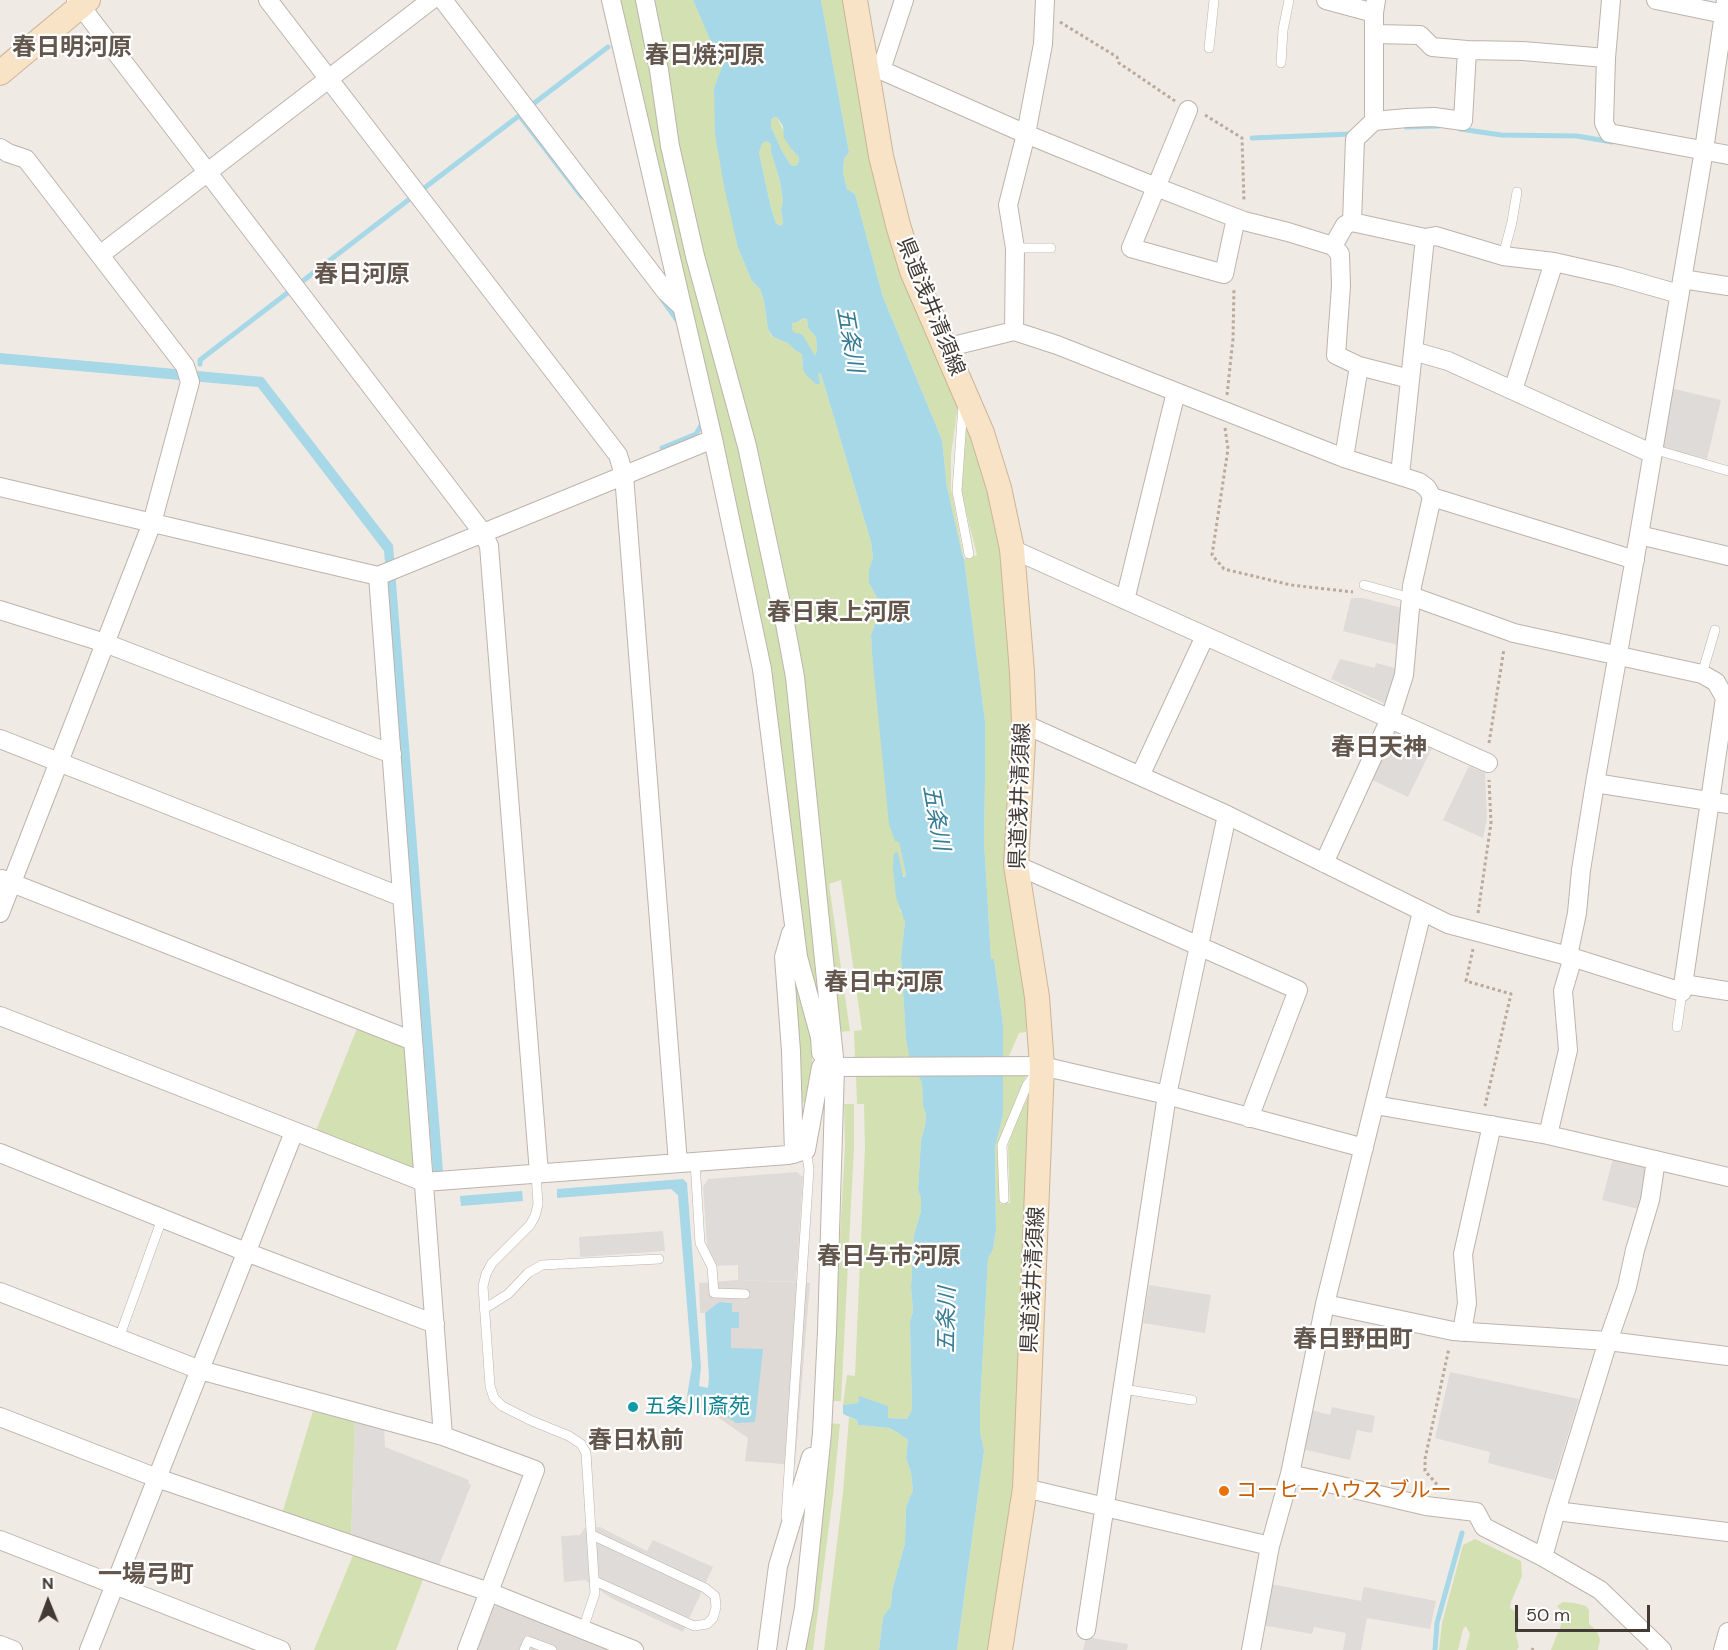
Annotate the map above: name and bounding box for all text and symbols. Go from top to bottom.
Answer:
district label: 春日明河原 [12,35,132,63]
district label: 春日焼河原 [645,43,765,71]
street label: 県道浅井清須線 [891,234,969,380]
district label: 春日河原 [314,262,410,290]
water label: 五条川 [830,305,868,375]
district label: 春日東上河原 [767,600,911,628]
street label: 県道浅井清須線 [1006,722,1036,870]
district label: 春日天神 [1331,735,1427,763]
water label: 五条川 [916,783,954,853]
district label: 春日中河原 [824,970,944,998]
street label: 県道浅井清須線 [1018,1206,1050,1354]
district label: 春日与市河原 [817,1244,961,1272]
water label: 五条川 [934,1287,962,1353]
district label: 春日野田町 [1293,1327,1413,1355]
place label: 五条川斎苑 [645,1394,750,1420]
marker: 五条川斎苑 [626,1400,640,1414]
district label: 春日杁前 [588,1428,684,1456]
place label: コーヒーハウス ブルー [1236,1478,1452,1504]
marker: コーヒーハウス ブルー [1217,1484,1231,1498]
district label: 一場弓町 [98,1562,194,1590]
north arrow [18,1572,78,1632]
text: N [42,1573,54,1594]
scale bar [1518,1593,1653,1631]
text: 50 m [1526,1603,1570,1627]

